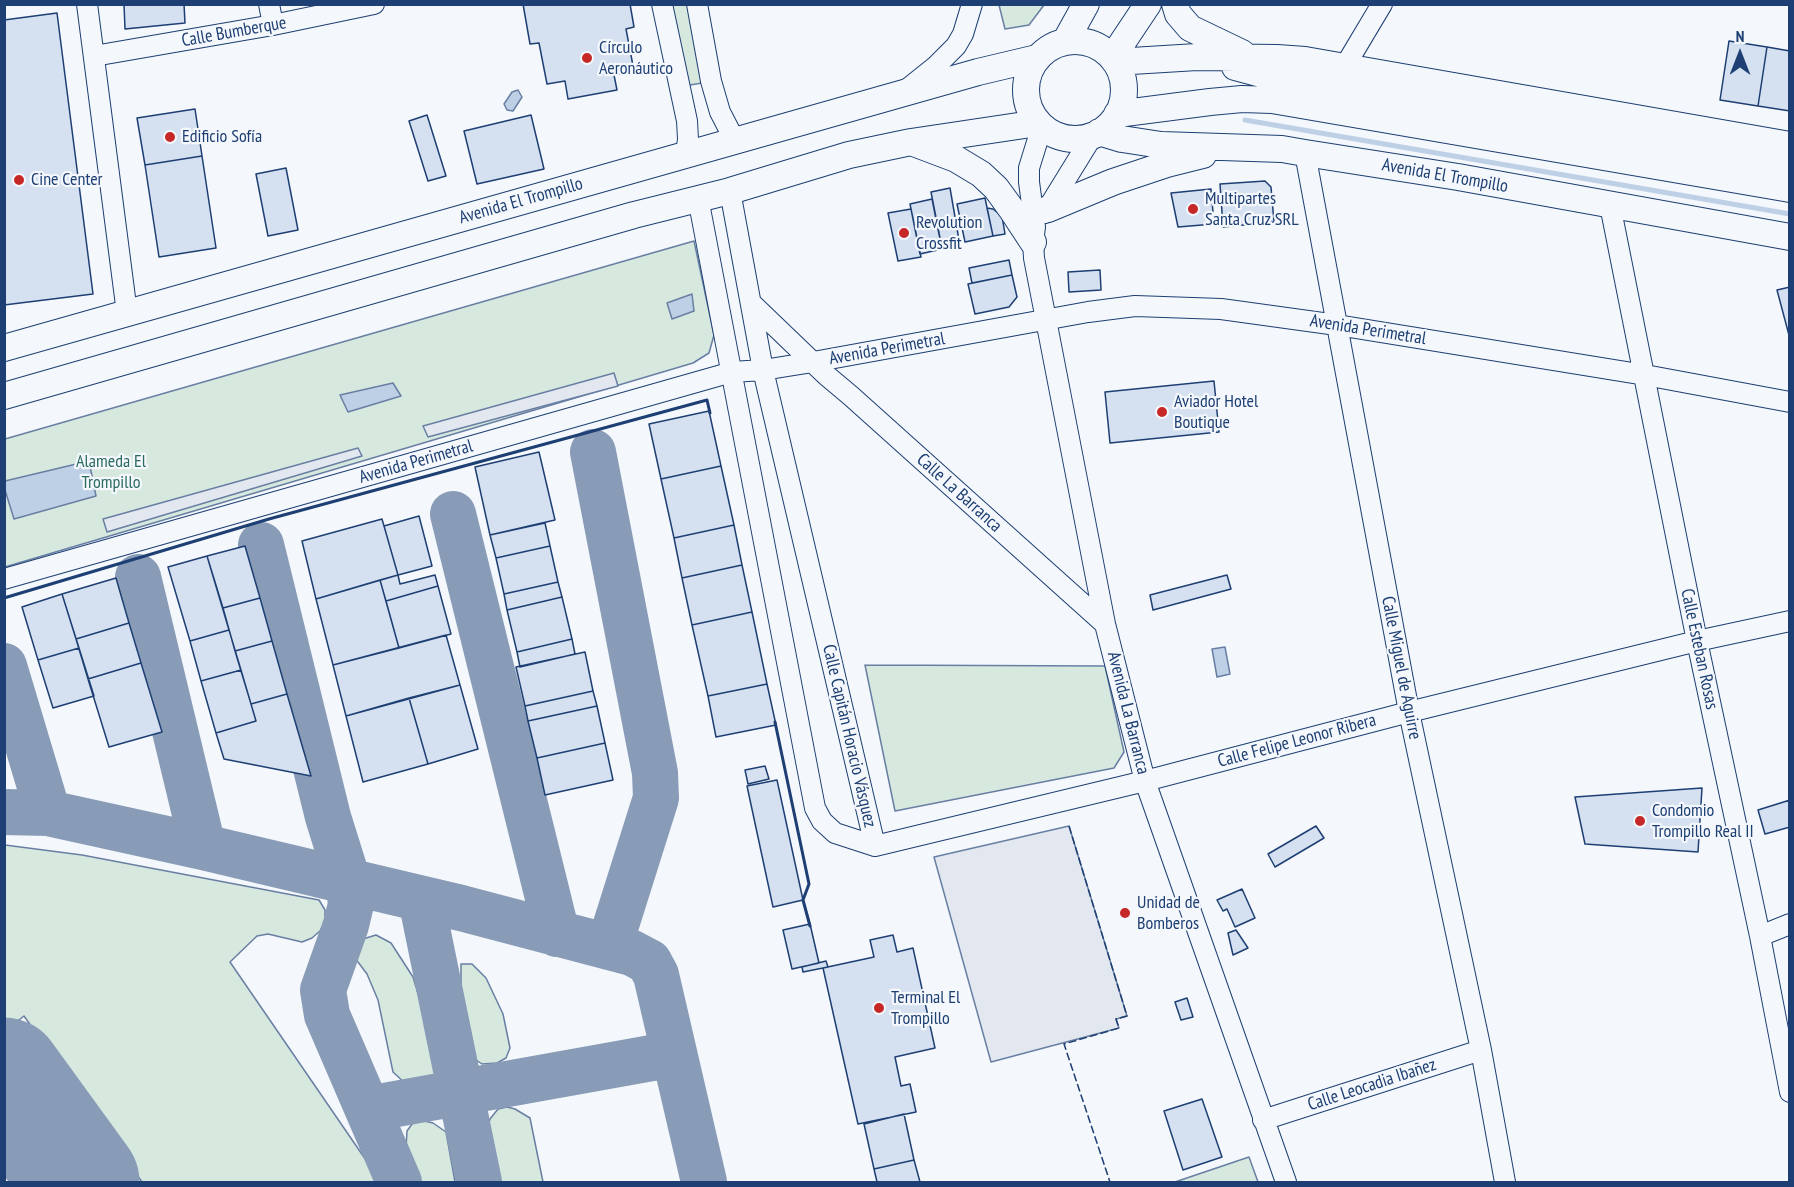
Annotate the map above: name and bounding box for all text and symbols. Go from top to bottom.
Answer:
street label: Calle Bumberque [180,12,288,52]
north arrow [1710,24,1770,84]
text: N [1736,26,1744,46]
place label: Círculo Aeronáutico [599,37,673,80]
marker: Círculo Aeronáutico [580,51,594,65]
place label: Edificio Sofía [182,126,262,148]
marker: Edificio Sofía [163,130,177,144]
street label: Avenida El Trompillo [1380,154,1510,198]
place label: Cine Center [31,169,103,191]
marker: Cine Center [12,173,26,187]
street label: Avenida El Trompillo [457,173,585,229]
place label: Multipartes Santa Cruz SRL [1205,188,1299,230]
marker: Multipartes Santa Cruz SRL [1186,202,1200,216]
place label: Revolution Crossfit [916,212,982,254]
marker: Revolution Crossfit [897,226,911,240]
street label: Avenida Perimetral [1308,310,1428,350]
street label: Avenida Perimetral [827,328,947,370]
place label: Aviador Hotel Boutique [1174,391,1258,434]
marker: Aviador Hotel Boutique [1155,405,1169,419]
street label: Avenida Perimetral [357,435,475,489]
street label: Calle La Barranca [912,449,1006,537]
park label: Alameda El Trompillo [76,451,146,494]
street label: Calle Esteban Rosas [1676,587,1722,711]
street label: Calle Miguel de Aguirre [1377,595,1425,741]
street label: Calle Capitán Horacio Vásquez [817,642,881,830]
street label: Avenida La Barranca [1102,650,1154,776]
street label: Calle Felipe Leonor Ribera [1215,709,1379,773]
place label: Condomio Trompillo Real II [1652,800,1754,842]
marker: Condomio Trompillo Real II [1633,814,1647,828]
place label: Unidad de Bomberos [1137,892,1200,934]
marker: Unidad de Bomberos [1118,906,1132,920]
place label: Terminal El Trompillo [891,987,960,1030]
marker: Terminal El Trompillo [872,1001,886,1015]
street label: Calle Leocadia Ibañez [1305,1054,1439,1116]

